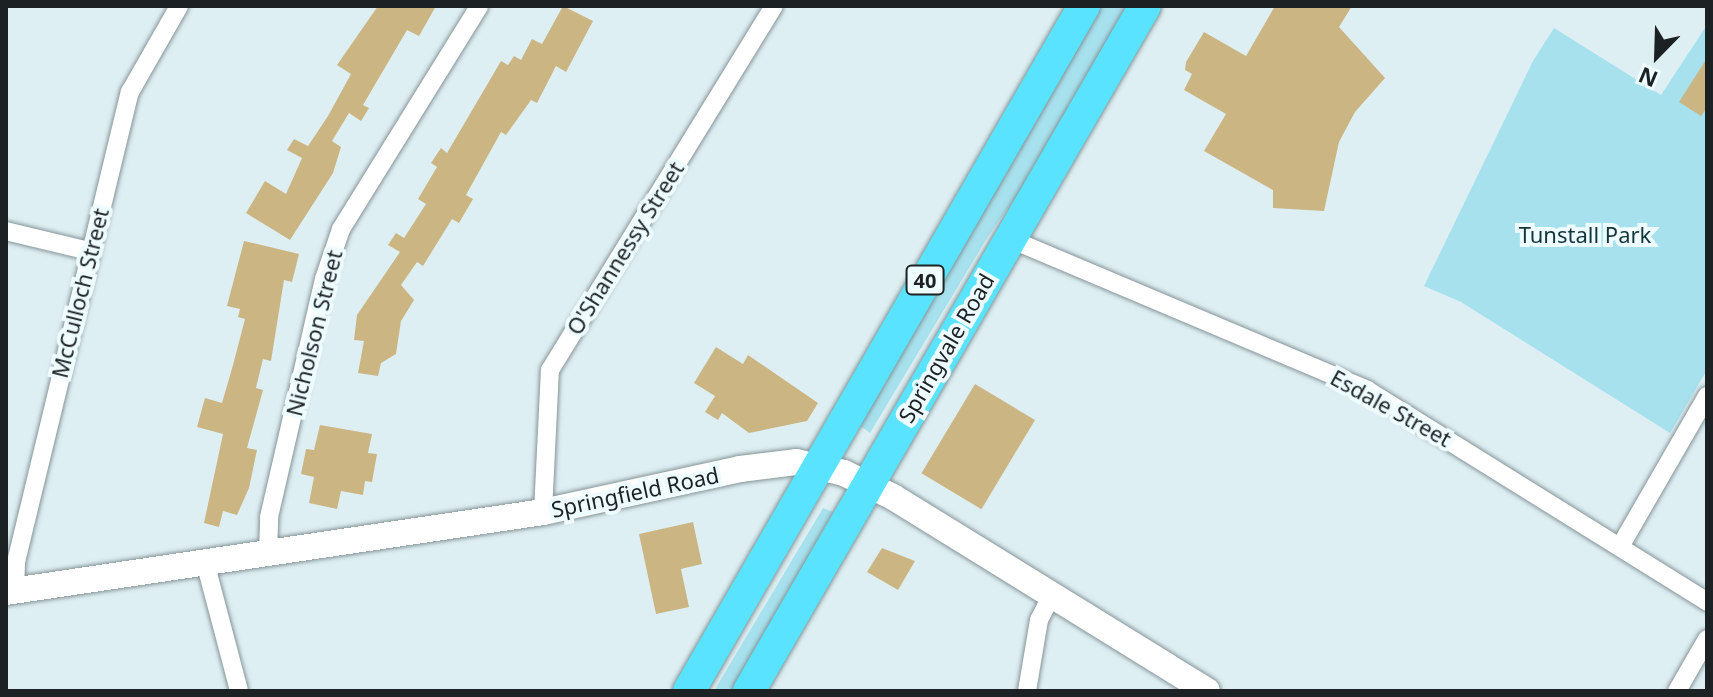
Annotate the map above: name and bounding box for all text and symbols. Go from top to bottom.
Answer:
north arrow [1617,16,1697,96]
text: N [1634,61,1662,95]
street label: O'Shannessy Street [561,157,689,339]
street label: McCulloch Street [46,205,114,381]
park label: Tunstall Park [1519,222,1651,248]
street label: Nicholson Street [281,247,347,419]
road number: 40 [905,264,945,296]
street label: Springvale Road [893,269,999,427]
street label: Esdale Street [1326,364,1456,452]
street label: Springfield Road [549,461,721,523]

